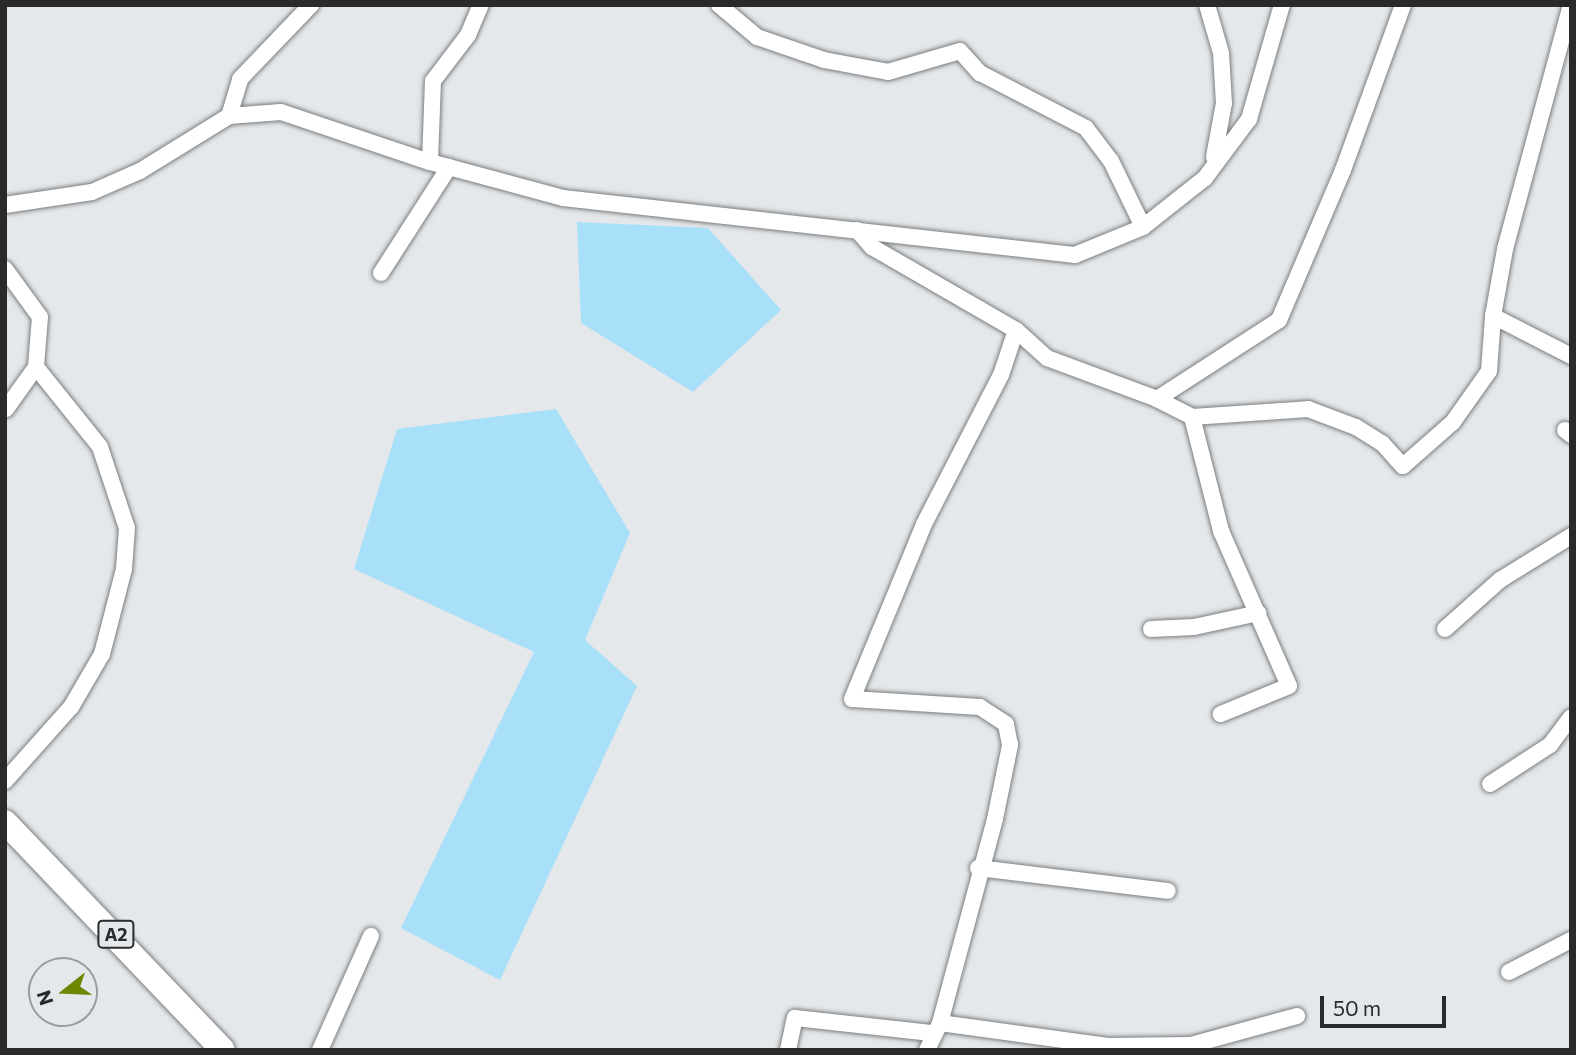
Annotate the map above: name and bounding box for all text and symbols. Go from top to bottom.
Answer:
road number: A2 [97,919,135,948]
north arrow [28,957,98,1027]
scale bar [1324,982,1450,1026]
text: N [31,988,58,1008]
text: 50 m [1333,995,1381,1020]

